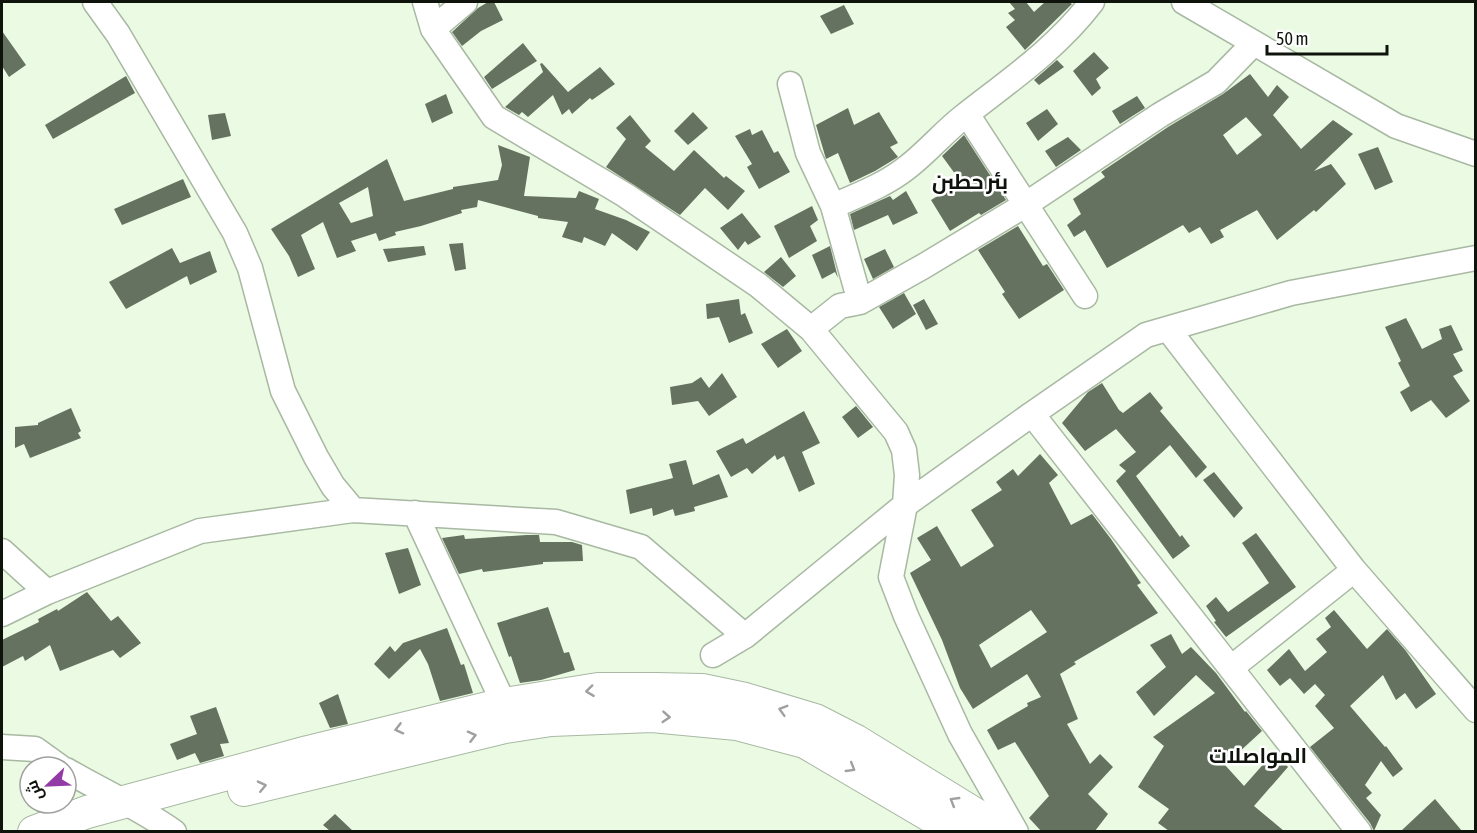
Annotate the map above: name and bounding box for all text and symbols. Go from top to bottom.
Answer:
scale bar [1267,18,1387,56]
text: 50 m [1276,28,1308,49]
district label: بئر حطبن [932,169,1008,194]
one-way arrow [586,684,595,696]
one-way arrow [778,705,789,717]
one-way arrow [661,710,670,723]
one-way arrow [395,722,405,735]
one-way arrow [467,730,477,743]
district label: المواصلات [1209,743,1307,769]
north arrow [18,755,78,815]
one-way arrow [845,760,855,772]
text: ش [22,778,47,804]
one-way arrow [257,780,267,793]
one-way arrow [950,797,960,809]

